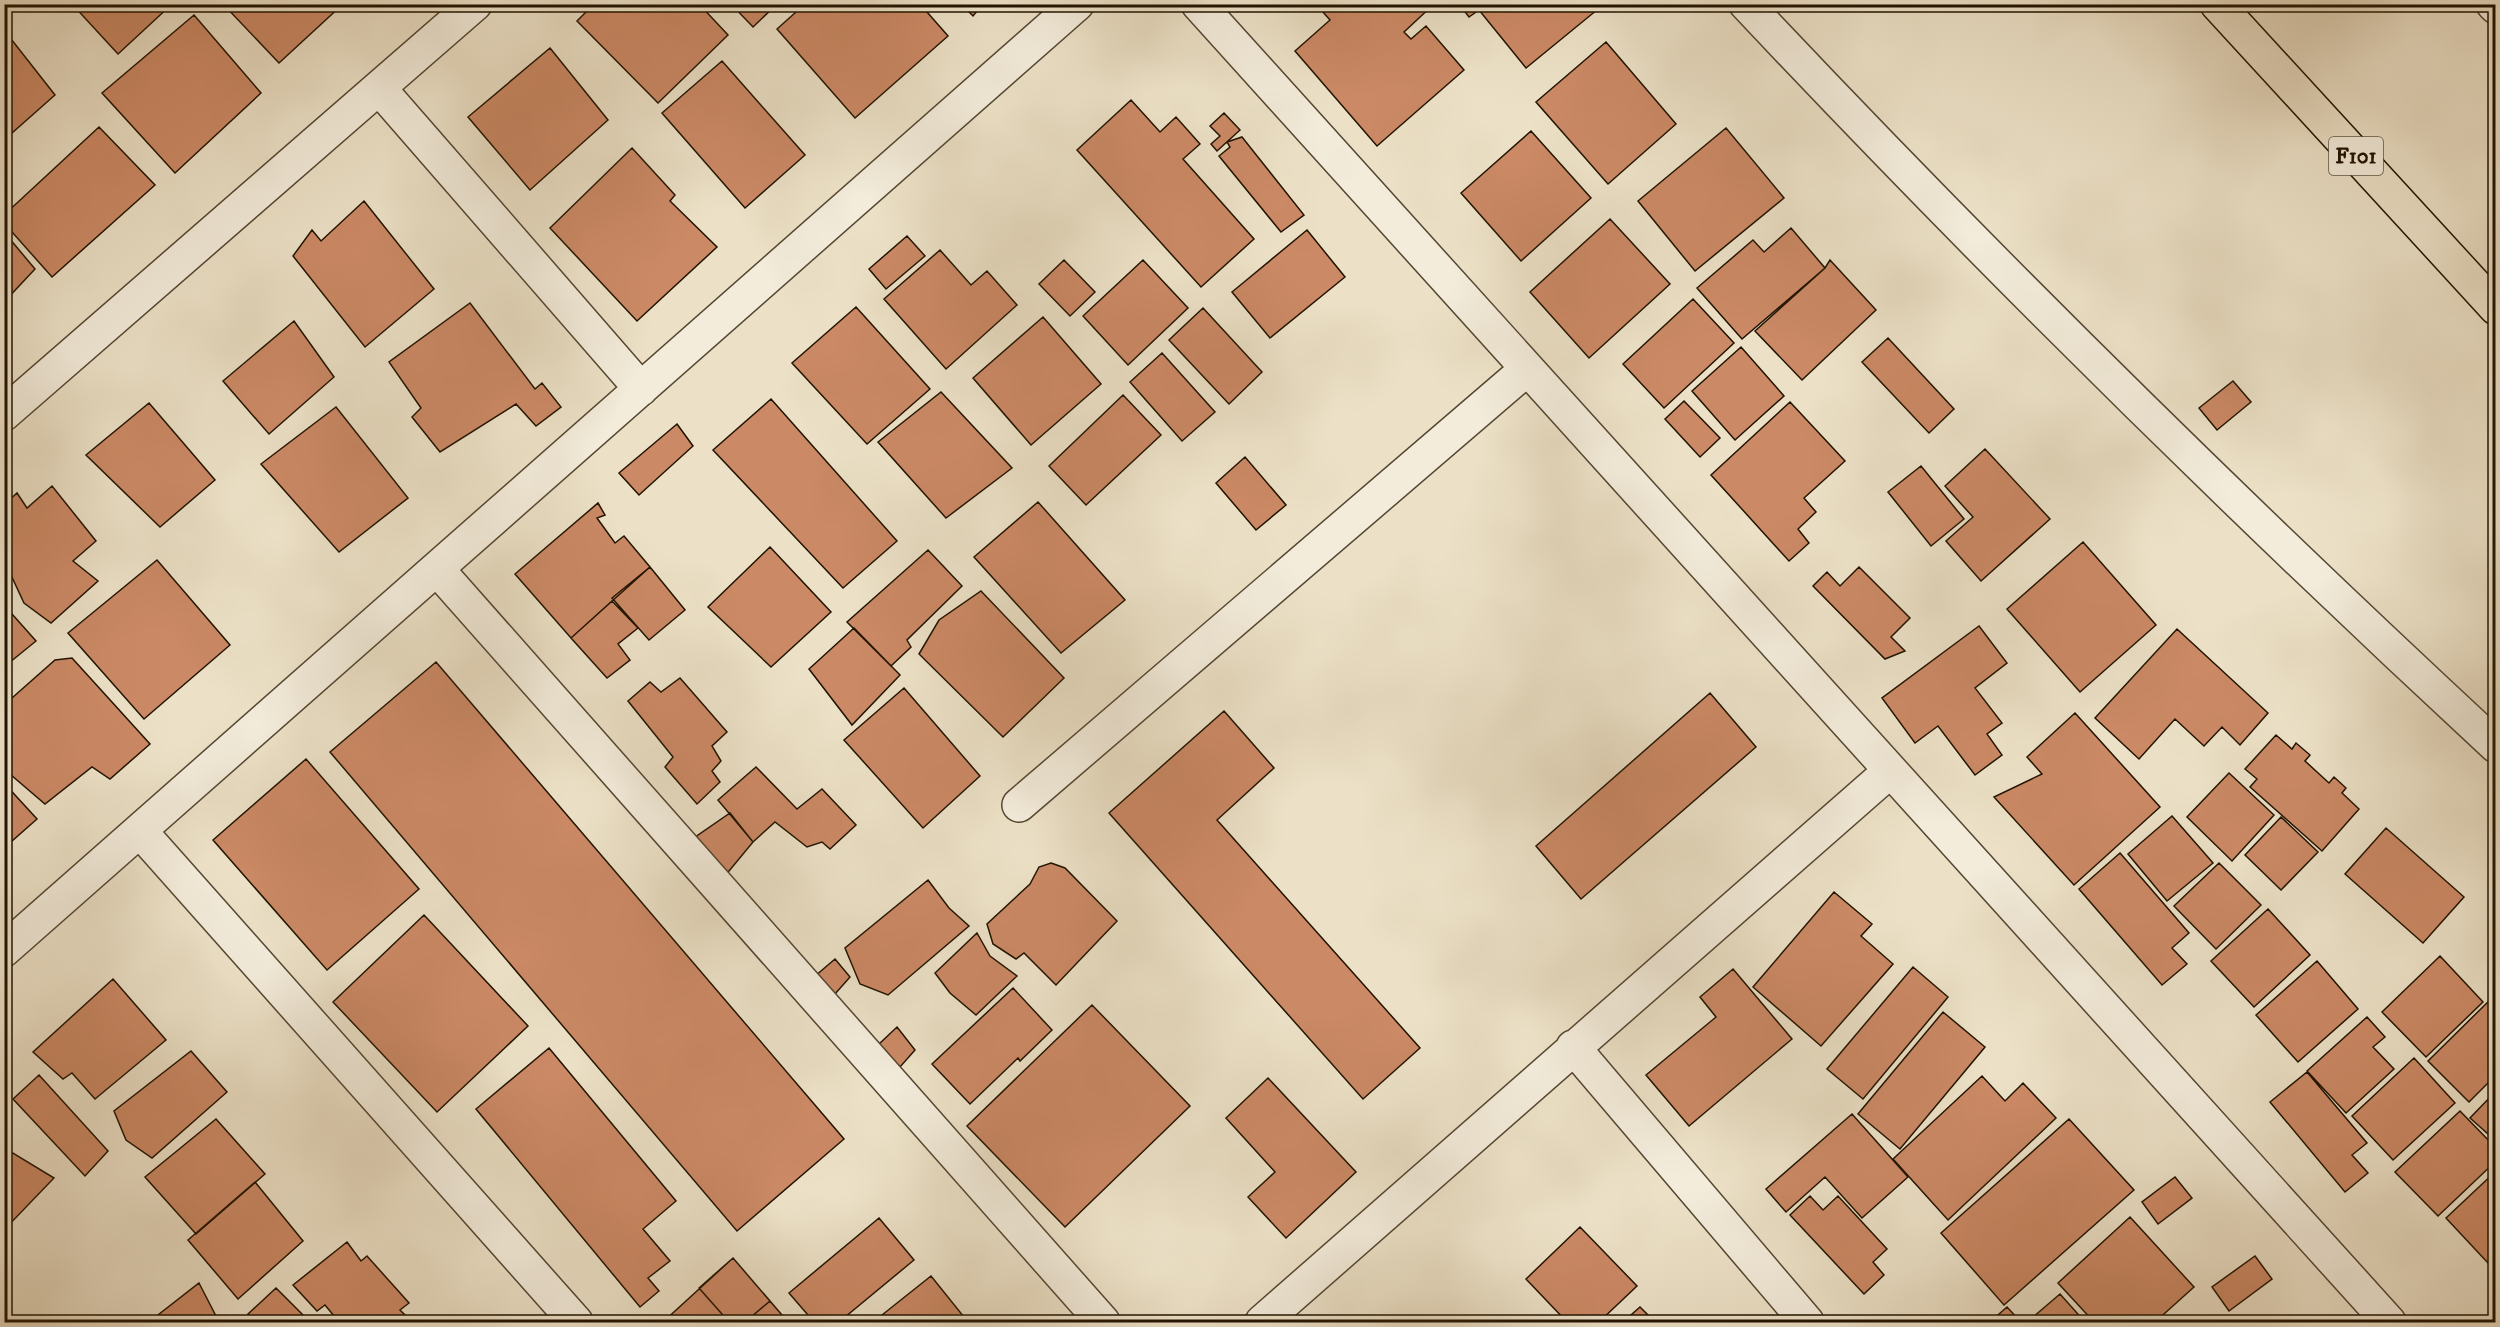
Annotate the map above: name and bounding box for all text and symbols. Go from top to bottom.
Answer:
road number: F101 [2329,137,2383,175]

